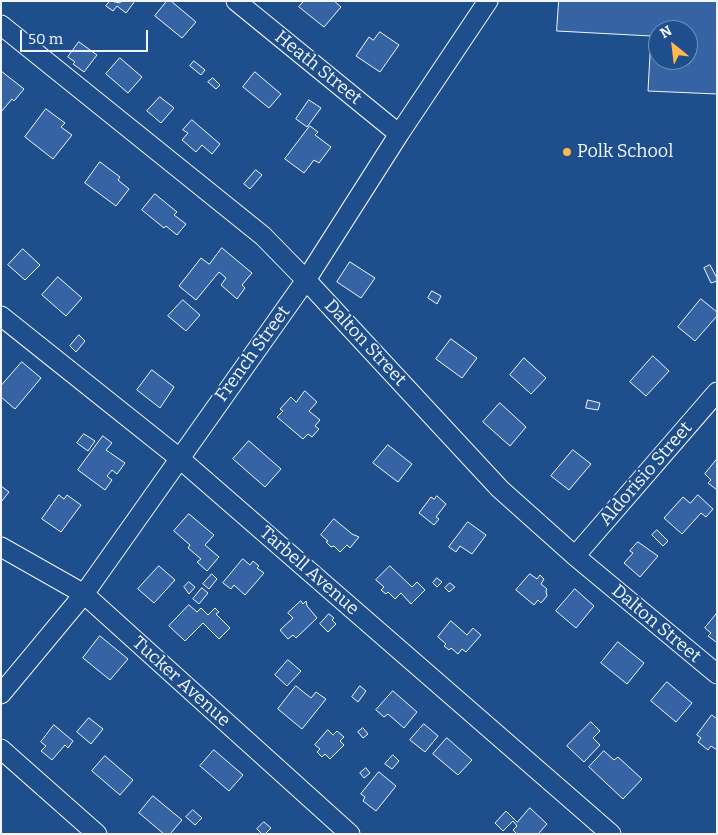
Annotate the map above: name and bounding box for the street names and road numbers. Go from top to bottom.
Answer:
street label: Heath Street [270,26,366,110]
street label: Dalton Street [320,295,410,391]
street label: French Street [211,302,295,406]
street label: Aldorisio Street [595,418,697,530]
street label: Tarbell Avenue [255,522,363,620]
street label: Dalton Street [607,580,705,668]
street label: Tucker Avenue [128,632,234,732]

